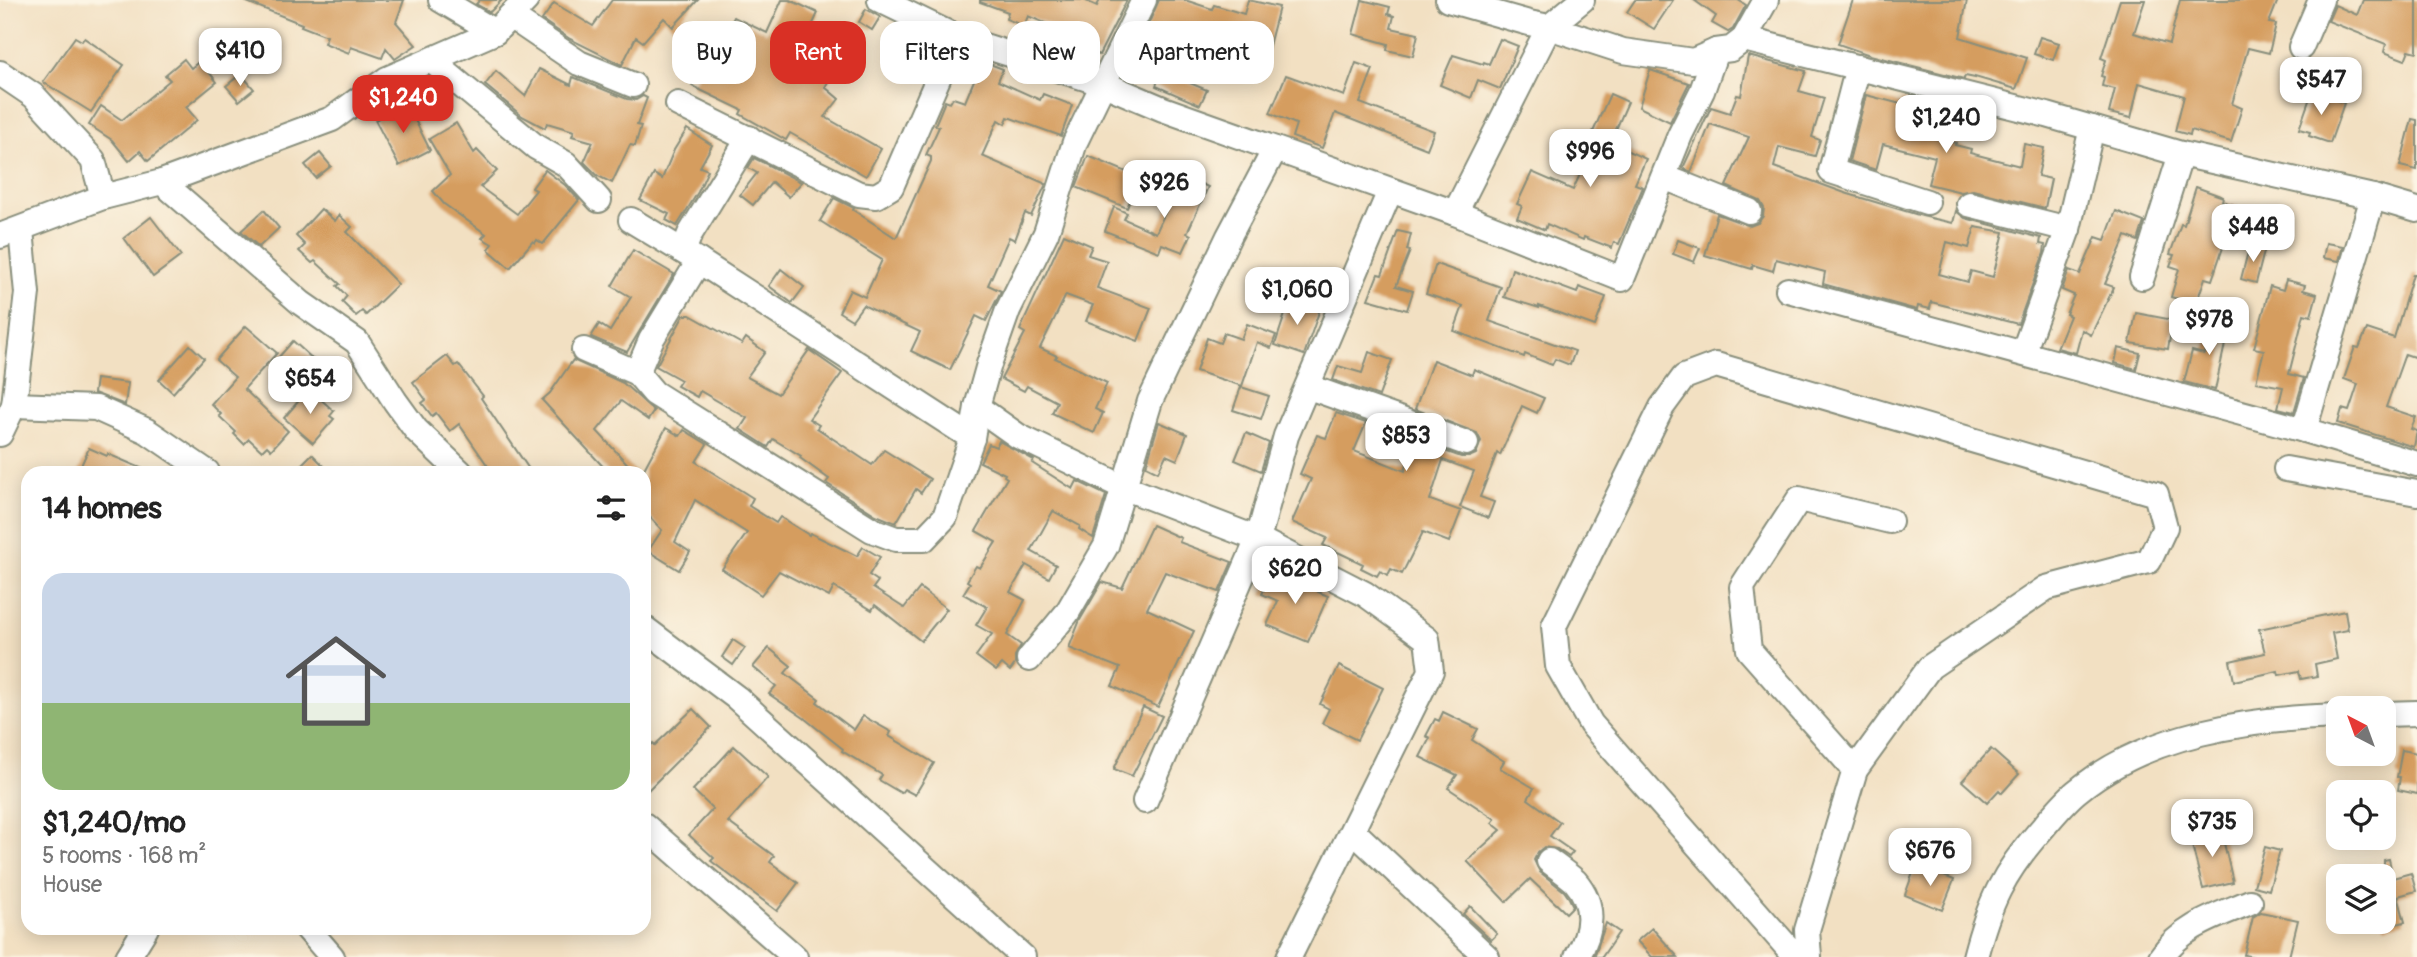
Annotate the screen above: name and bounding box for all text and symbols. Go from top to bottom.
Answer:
chip: Buy [672,21,756,84]
chip: Rent [770,21,866,84]
chip: Filters [880,21,993,84]
chip: New [1007,21,1100,84]
chip: Apartment [1114,21,1274,84]
pin: $410 [199,28,281,88]
text: $410 [215,36,265,65]
pin: $547 [2280,58,2362,117]
text: $547 [2296,65,2346,94]
pin: $1,240 [346,76,460,135]
text: $1,240 [368,83,438,112]
pin: $1,240 [1889,96,2003,155]
text: $1,240 [1911,103,1981,132]
pin: $996 [1549,130,1631,189]
text: $996 [1565,137,1615,166]
pin: $926 [1123,160,1205,220]
text: $926 [1139,168,1189,197]
pin: $448 [2212,204,2294,264]
text: $448 [2228,212,2278,241]
pin: $1,060 [1240,268,1354,327]
text: $1,060 [1261,275,1333,304]
pin: $978 [2168,298,2250,357]
text: $978 [2185,305,2233,334]
pin: $654 [269,356,351,416]
text: $654 [284,364,336,393]
pin: $853 [1365,414,1447,473]
text: $853 [1381,421,1431,450]
icon: filters [592,489,630,527]
text: 14 homes [42,490,162,527]
pin: $620 [1254,546,1336,606]
text: $620 [1268,554,1322,583]
icon: home [273,618,399,744]
north arrow [2326,696,2396,766]
map controls [2326,696,2396,934]
button: locate [2326,780,2396,850]
pin: $735 [2171,800,2253,859]
text: $1,240/mo [42,804,186,841]
text: $735 [2187,807,2237,836]
pin: $676 [1889,828,1971,888]
text: $676 [1904,836,1956,865]
text: 5 rooms · 168 m² [42,841,206,870]
button: layers [2326,864,2396,934]
text: House [42,870,102,899]

